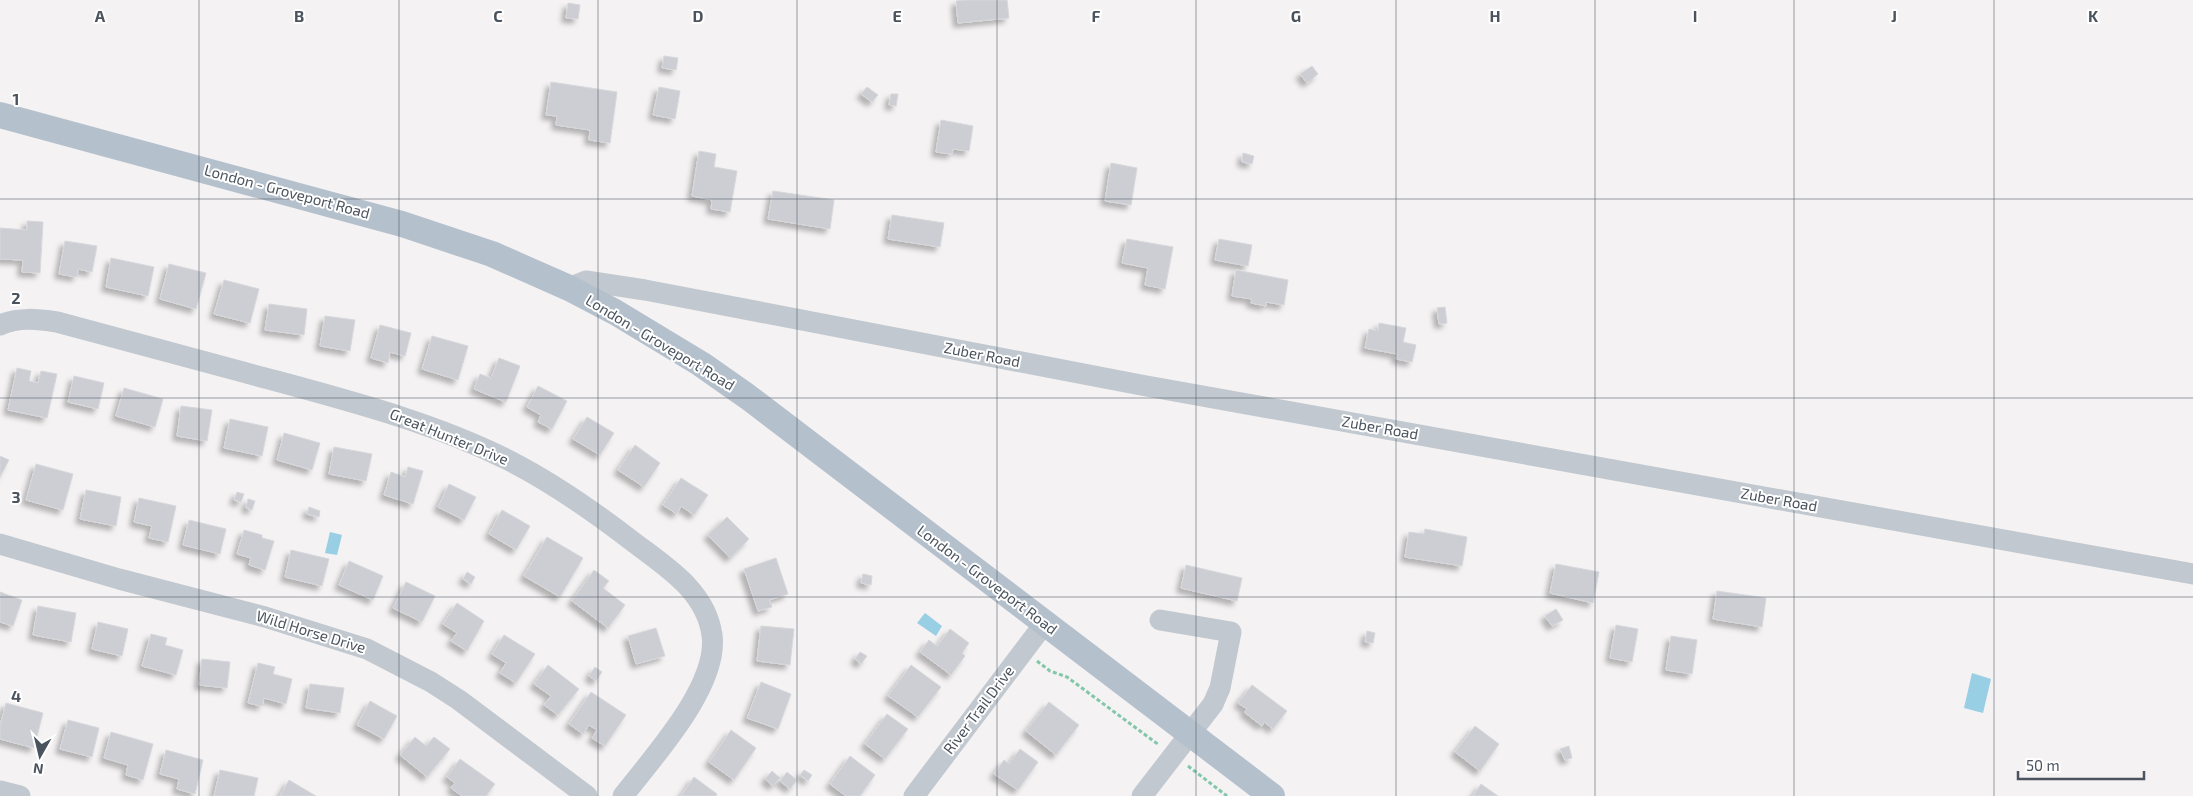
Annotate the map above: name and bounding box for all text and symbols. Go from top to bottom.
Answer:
text: A [95,6,106,25]
text: B [294,6,304,25]
text: C [493,6,503,25]
text: D [693,6,704,25]
text: E [892,6,902,25]
text: F [1092,6,1101,25]
text: G [1291,6,1301,25]
text: H [1489,6,1501,25]
text: I [1693,6,1697,25]
text: J [1891,6,1897,25]
text: K [2088,6,2099,25]
text: 1 [13,89,19,108]
street label: London - Groveport Road [203,160,372,222]
text: 2 [11,288,21,307]
street label: London - Groveport Road [583,290,738,394]
street label: Zuber Road [943,338,1022,370]
street label: Great Hunter Drive [387,404,511,468]
street label: Zuber Road [1341,411,1420,443]
street label: Zuber Road [1740,483,1819,515]
text: 3 [11,487,21,506]
street label: London - Groveport Road [914,521,1061,638]
street label: Wild Horse Drive [254,606,368,656]
street label: River Trail Drive [939,662,1017,757]
text: 4 [11,686,21,705]
north arrow [15,731,65,781]
scale bar [2018,748,2144,780]
text: 50 m [2026,756,2060,774]
text: N [32,760,44,778]

